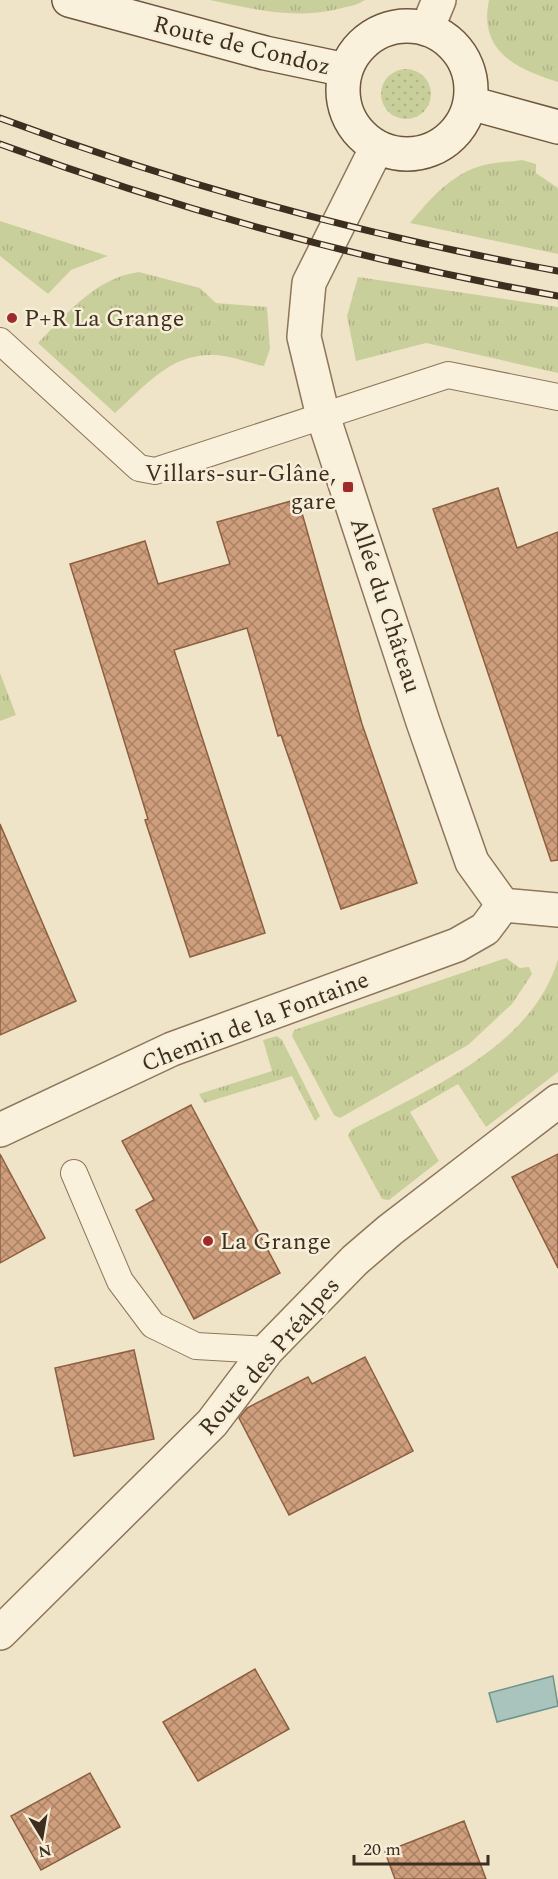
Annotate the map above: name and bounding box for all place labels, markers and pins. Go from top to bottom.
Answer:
place label: P+R La Grange [24,301,184,337]
marker: P+R La Grange [5,311,19,325]
place label: Villars-sur-Glâne, gare [145,456,336,520]
marker: Villars-sur-Glâne, gare [341,480,355,494]
place label: La Grange [220,1224,331,1260]
marker: La Grange [201,1234,215,1248]

